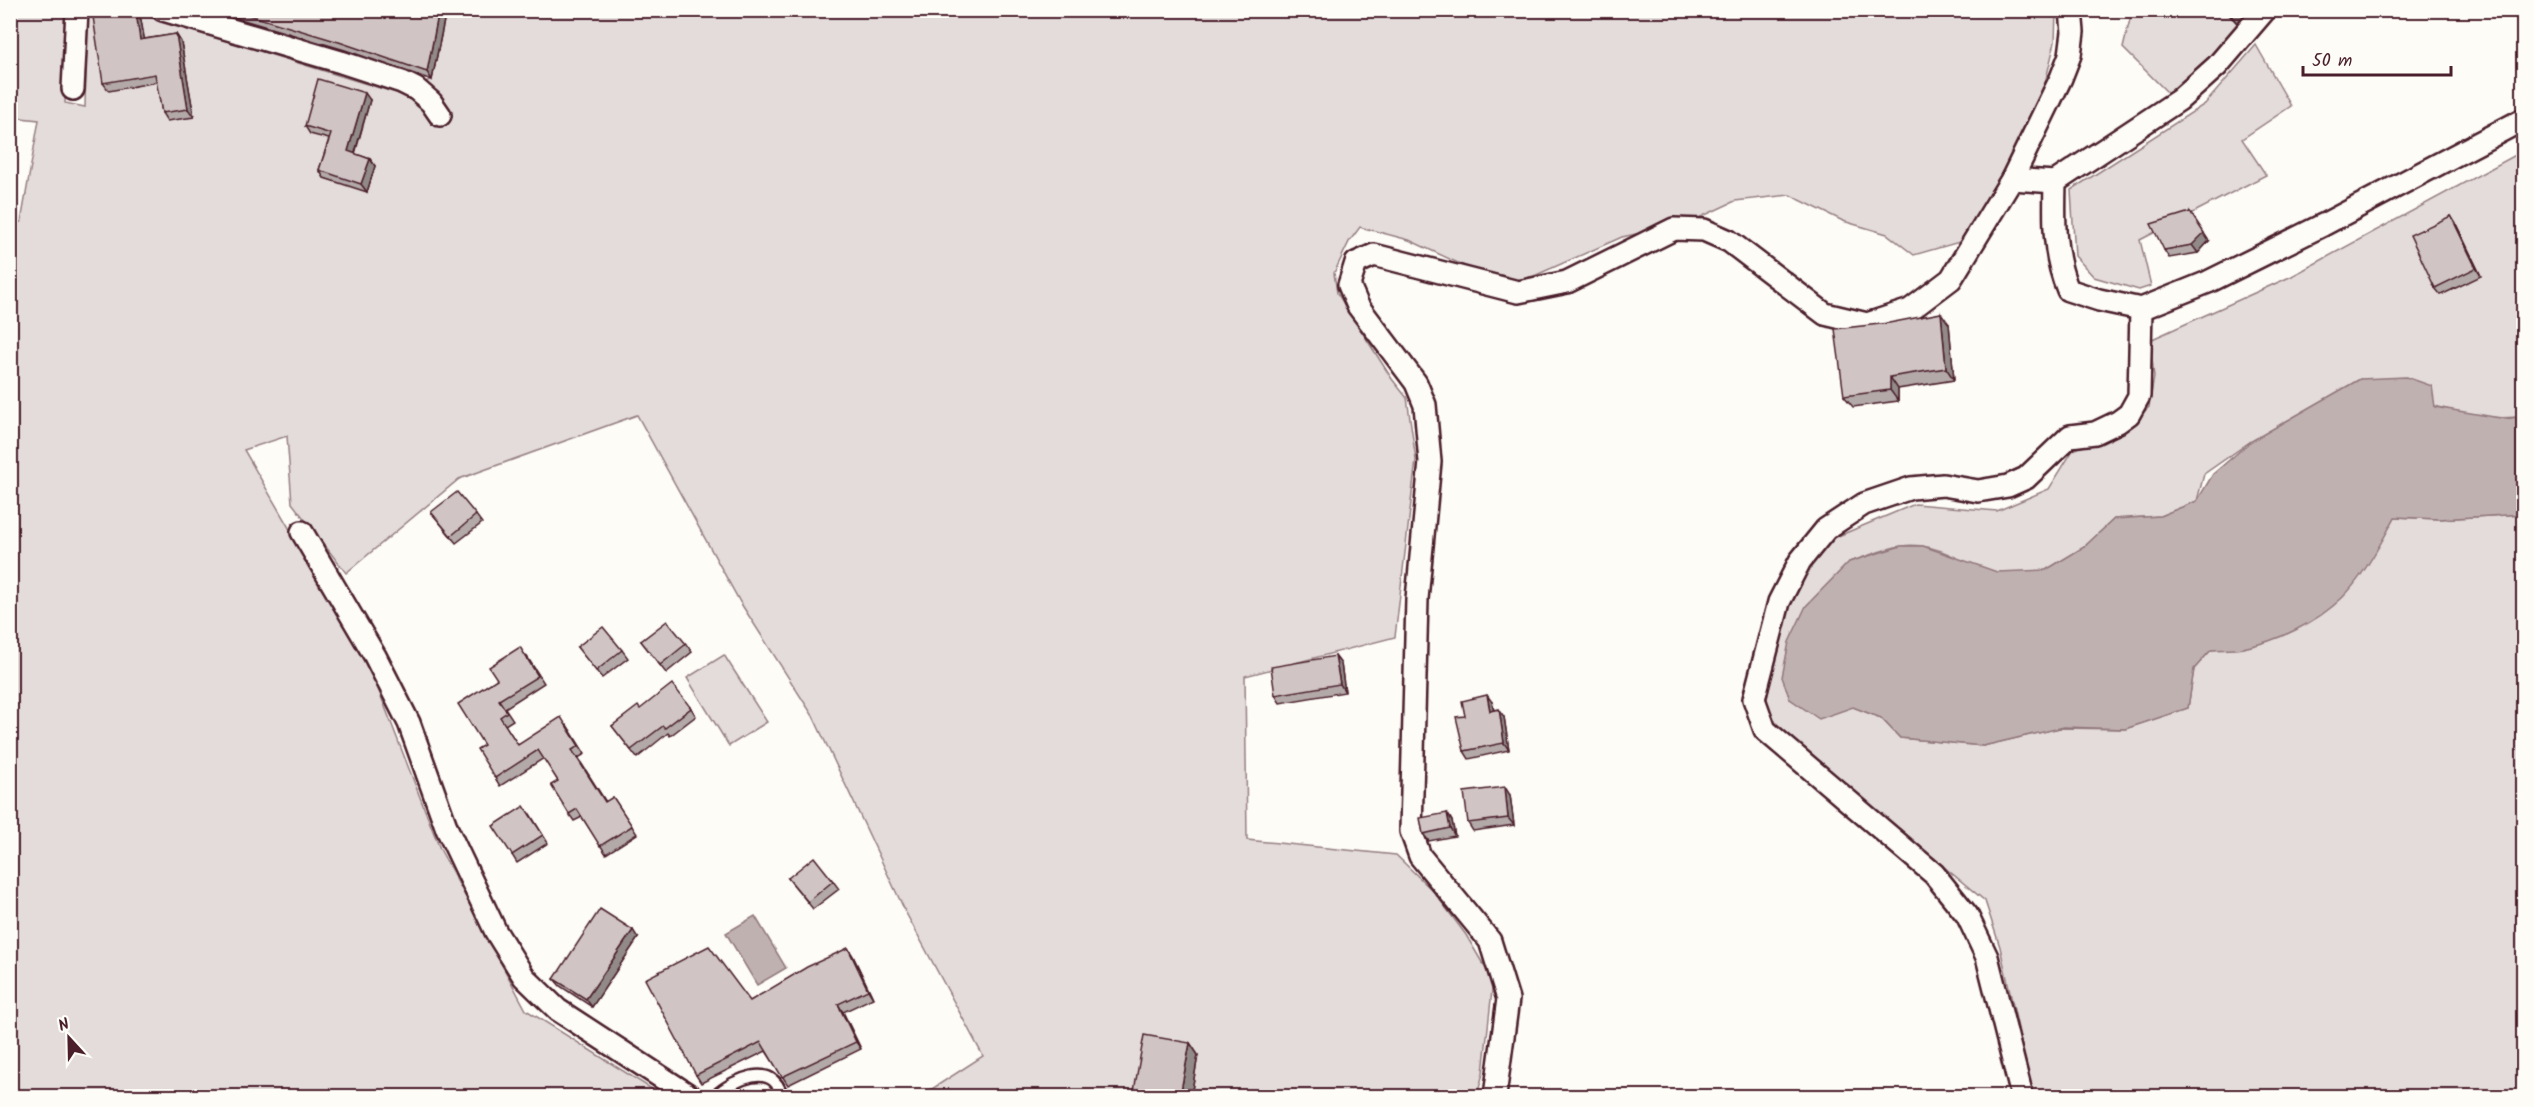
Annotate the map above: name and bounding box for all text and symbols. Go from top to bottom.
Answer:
scale bar [2303,39,2452,77]
text: 50 m [2312,47,2352,76]
north arrow [39,1008,99,1068]
text: N [55,1012,73,1039]

